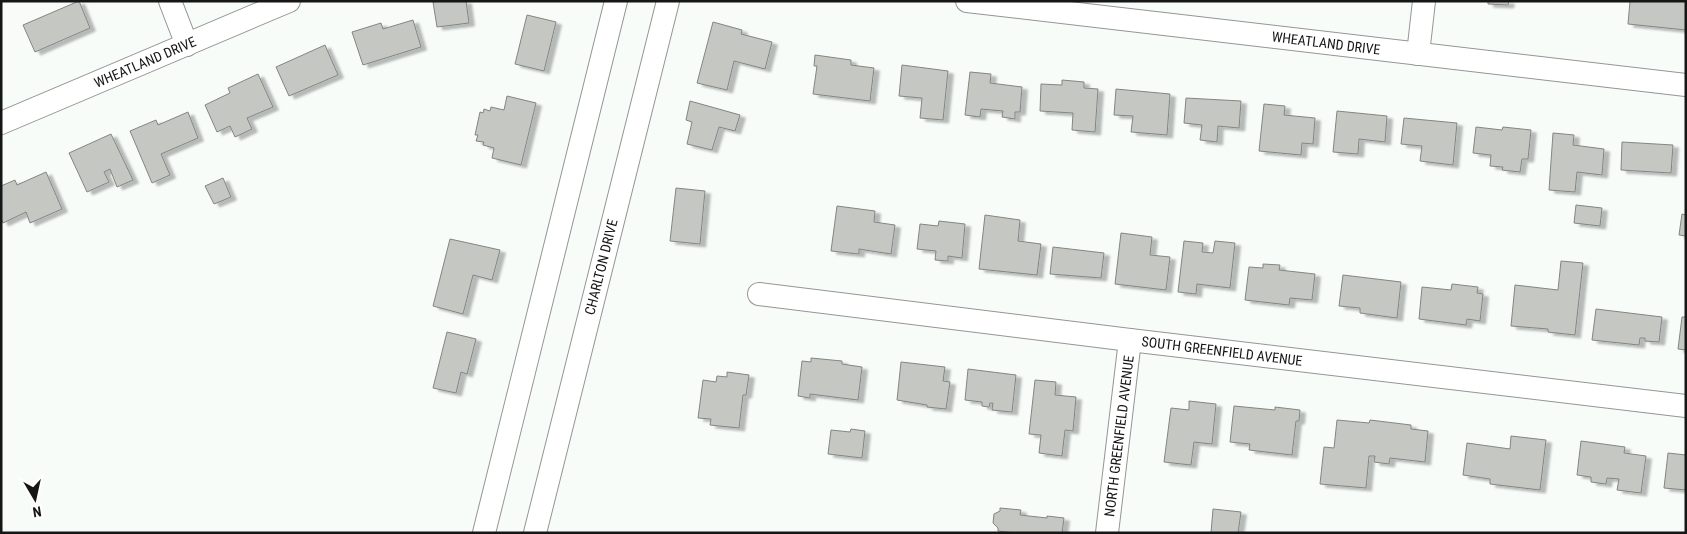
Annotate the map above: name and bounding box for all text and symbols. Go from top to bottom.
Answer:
street label: WHEATLAND DRIVE [1271,28,1381,58]
street label: WHEATLAND DRIVE [92,33,198,91]
street label: CHARLTON DRIVE [581,217,621,317]
street label: SOUTH GREENFIELD AVENUE [1141,333,1303,369]
street label: NORTH GREENFIELD AVENUE [1101,354,1137,518]
north arrow [10,474,60,524]
text: N [32,503,43,520]

